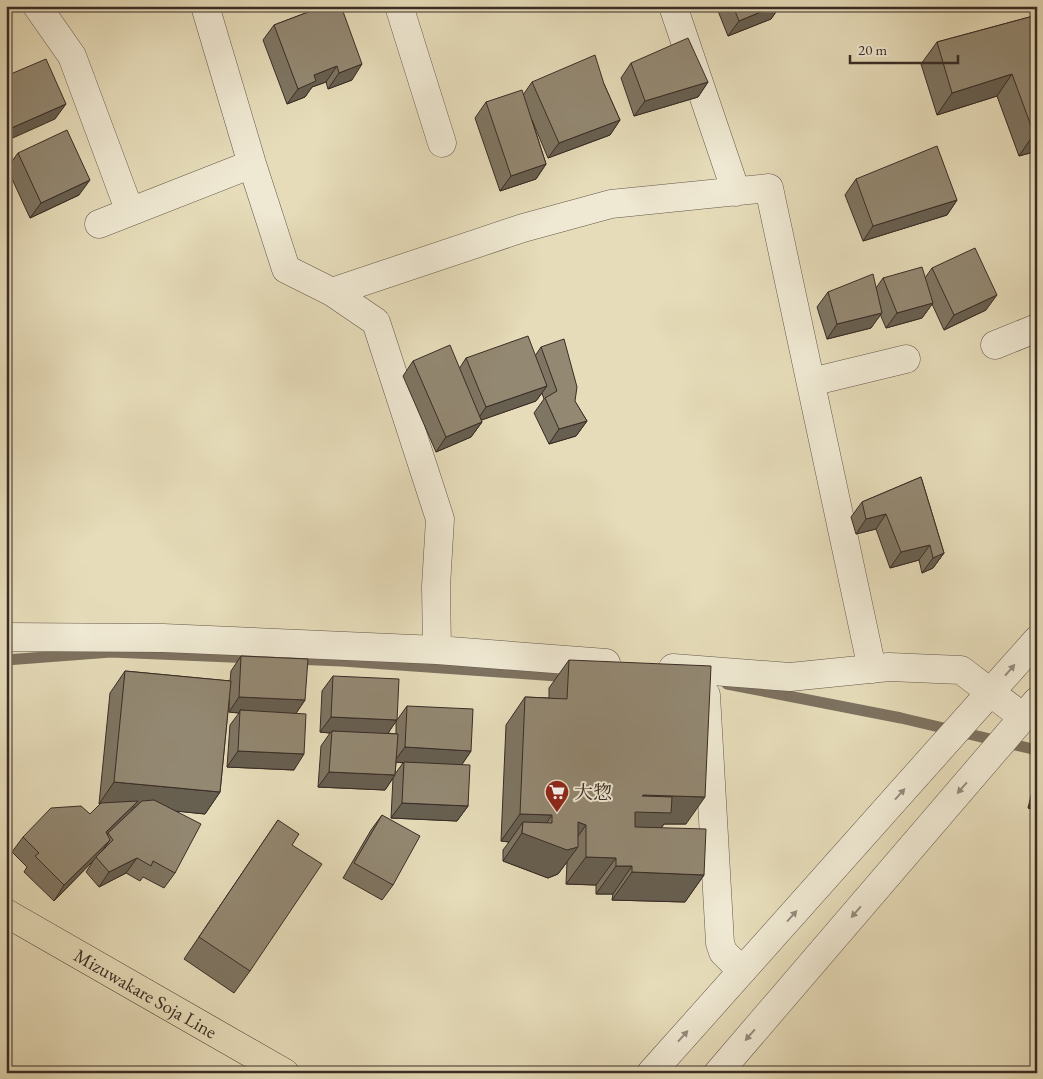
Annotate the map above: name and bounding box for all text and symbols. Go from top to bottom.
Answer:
scale bar [850,32,958,64]
text: 20 m [858,40,887,59]
one-way arrow [1004,665,1016,677]
supermarket icon: 大惣 [544,779,570,813]
place label: 大惣 [574,780,612,805]
one-way arrow [956,782,967,795]
one-way arrow [894,789,906,801]
one-way arrow [850,905,862,917]
one-way arrow [786,909,797,922]
street label: Mizuwakare Soja Line [70,943,221,1044]
one-way arrow [745,1029,756,1041]
one-way arrow [677,1031,689,1043]

